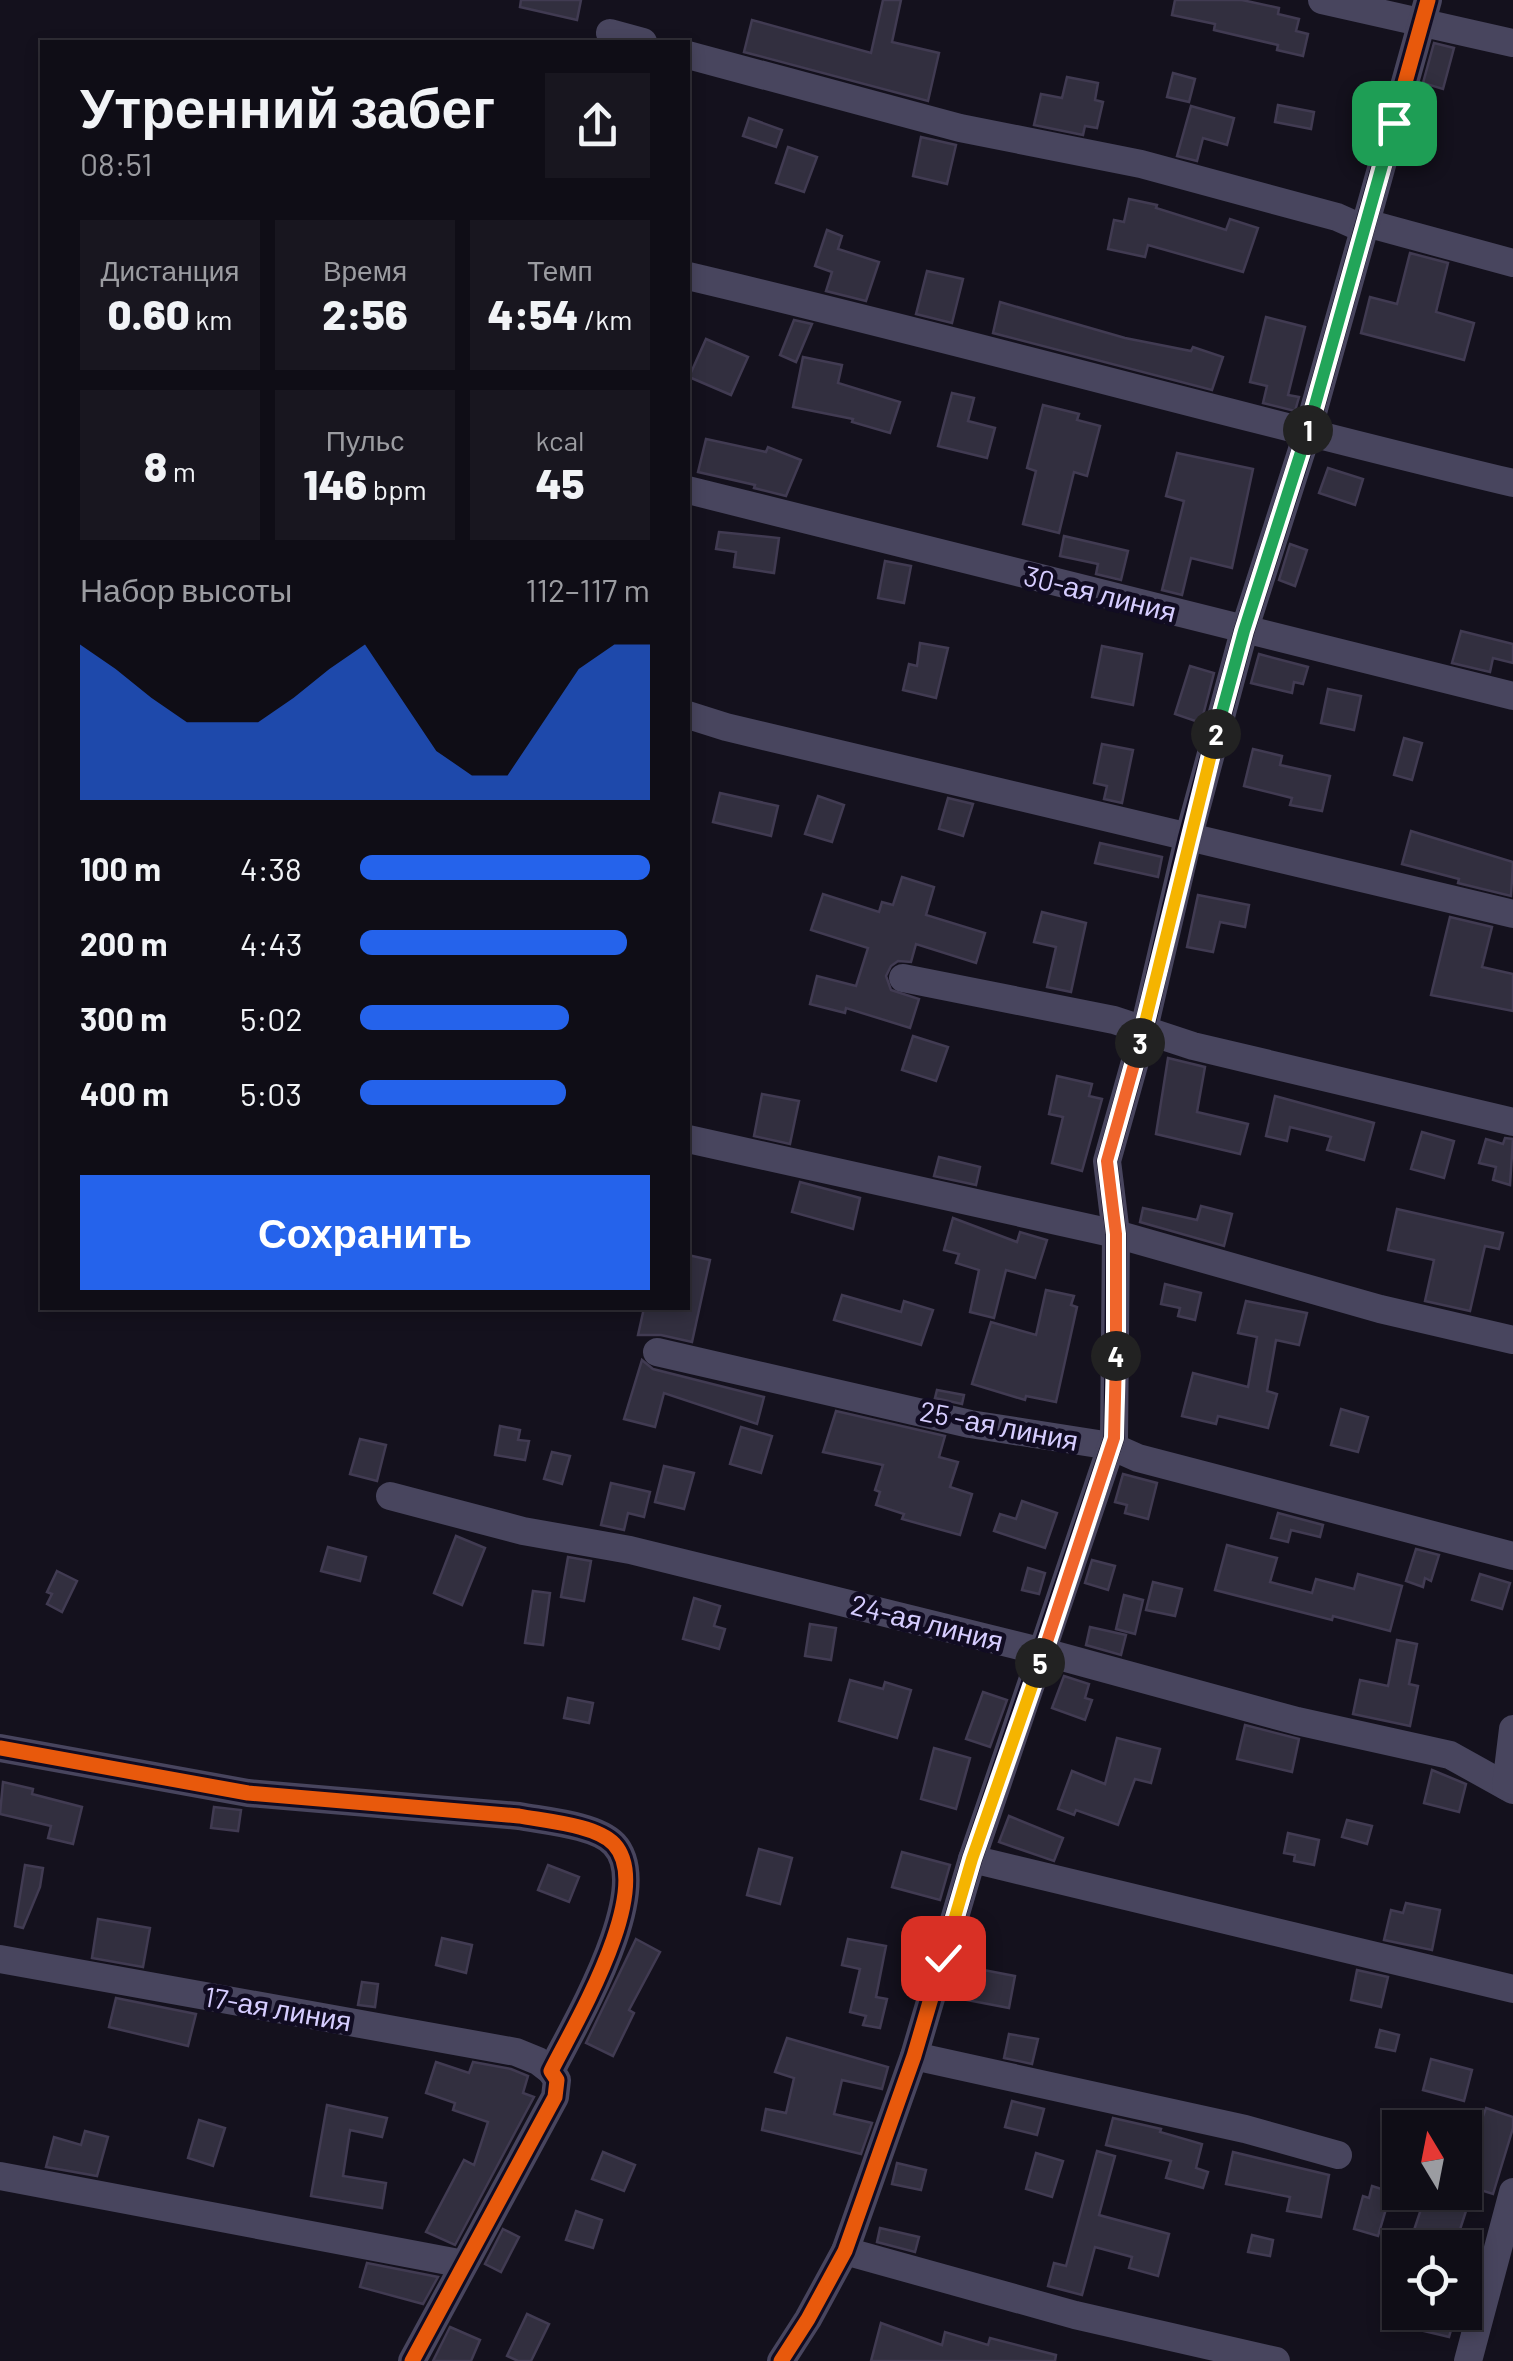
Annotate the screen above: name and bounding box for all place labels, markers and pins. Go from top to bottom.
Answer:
pin [1352,81,1437,166]
pin: 1 [1283,405,1333,455]
pin: 2 [1191,709,1241,759]
pin: 3 [1115,1018,1165,1068]
pin: 4 [1091,1331,1141,1381]
pin: 5 [1015,1638,1065,1688]
pin [901,1916,986,2001]

